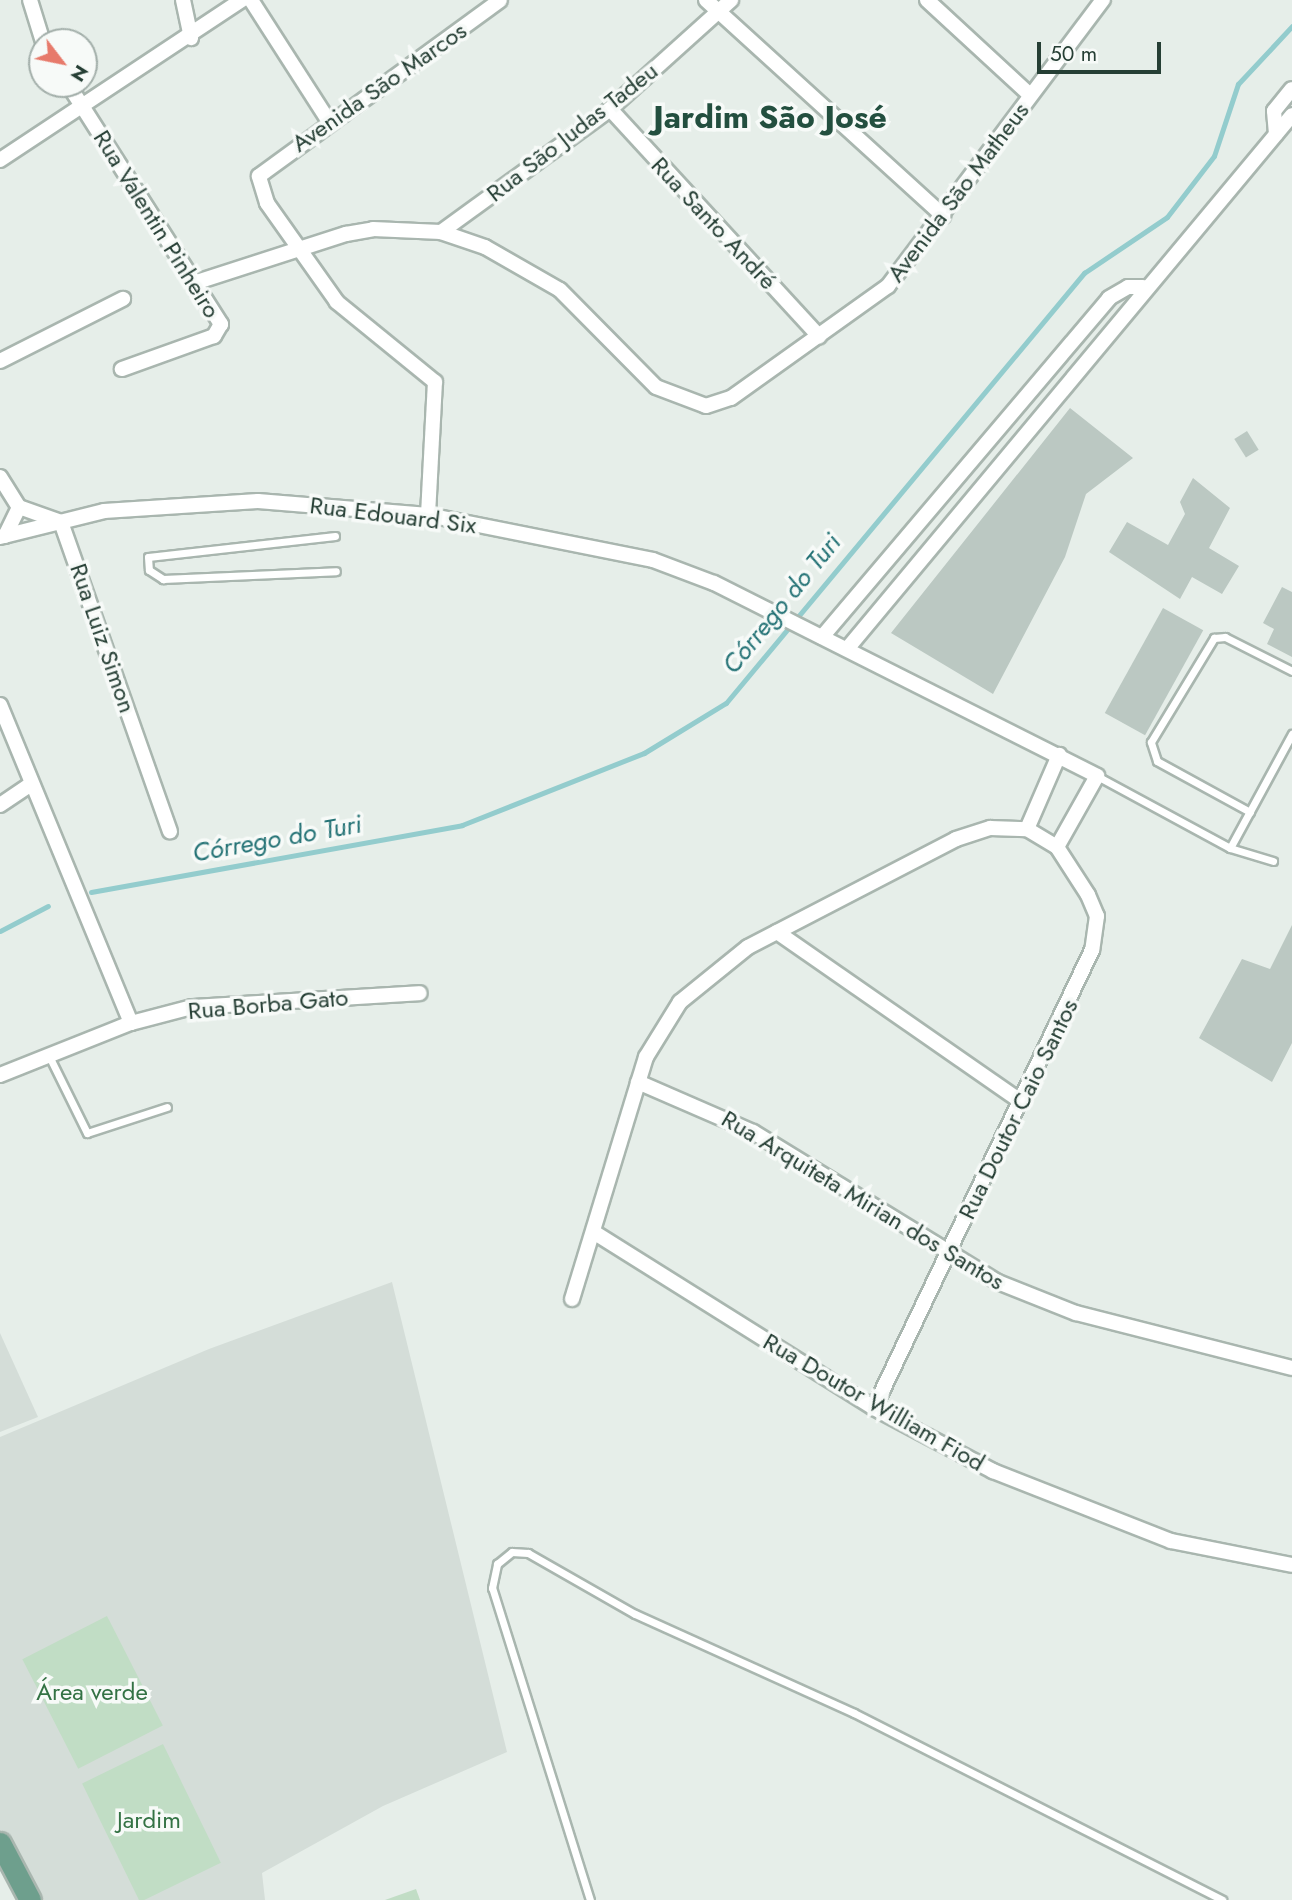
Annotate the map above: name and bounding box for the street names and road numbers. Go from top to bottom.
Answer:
street label: Avenida São Marcos [286,16,472,158]
street label: Rua São Judas Tadeu [481,56,663,208]
street label: Avenida São Matheus [881,96,1035,288]
street label: Rua Valentin Pinheiro [87,125,227,323]
street label: Rua Santo André [645,151,783,295]
street label: Rua Edouard Six [308,491,478,539]
street label: Rua Luiz Simon [64,560,142,716]
street label: Rua Borba Gato [187,983,349,1025]
street label: Rua Doutor Caio Santos [952,994,1084,1224]
street label: Rua Arquiteta Mirian dos Santos [716,1104,1010,1296]
street label: Rua Doutor William Fiod [758,1327,990,1477]

